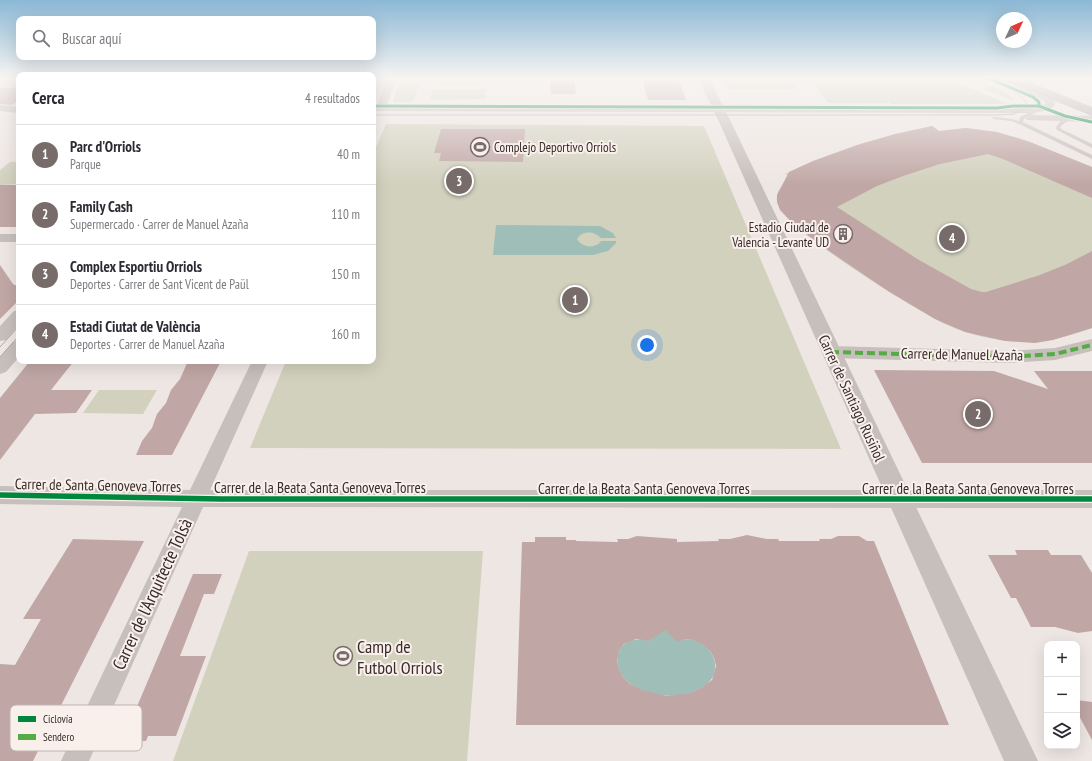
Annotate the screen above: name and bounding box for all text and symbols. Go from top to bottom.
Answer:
north arrow [996,12,1032,48]
search box [16,16,376,60]
icon: search [30,27,52,49]
text: Buscar aquí [62,29,122,48]
text: Cerca [32,87,65,109]
text: 4 resultados [305,90,360,107]
sports icon: Complejo Deportivo Orriols [469,136,491,158]
text: Parc d'Orriols [70,137,141,156]
place label: Complejo Deportivo Orriols [494,139,616,156]
text: 1 [42,146,48,163]
text: 40 m [337,146,360,163]
text: Parque [70,156,101,173]
pin: 3 [446,166,472,196]
text: Family Cash [70,197,133,216]
text: 2 [42,206,48,223]
text: 110 m [331,206,360,223]
text: Supermercado · Carrer de Manuel Azaña [70,216,248,233]
place label: Estadio Ciudad de Valencia - Levante UD [731,219,829,251]
building icon: Estadio Ciudad de Valencia - Levante UD [832,223,854,245]
pin: 4 [939,223,965,253]
text: Complex Esportiu Orriols [70,257,202,276]
text: 3 [42,266,48,283]
text: 150 m [331,266,360,283]
text: Deportes · Carrer de Sant Vicent de Paül [70,276,249,293]
pin: 1 [562,285,588,315]
text: Estadi Ciutat de València [70,317,201,336]
text: 4 [42,326,48,343]
text: 160 m [331,326,360,343]
street label: Carrer de Santiago Rusiñol [814,332,890,465]
your location [637,335,657,355]
text: Deportes · Carrer de Manuel Azaña [70,336,225,353]
street label: Carrer de Manuel Azaña [901,343,1023,365]
pin: 2 [965,399,991,429]
street label: Carrer de Santa Genoveva Torres [15,474,181,496]
street label: Carrer de la Beata Santa Genoveva Torres [214,478,426,497]
street label: Carrer de la Beata Santa Genoveva Torres [538,479,750,498]
street label: Carrer de la Beata Santa Genoveva Torres [862,479,1074,498]
street label: Carrer de l'Arquitecte Tolsà [107,515,197,673]
place label: Camp de Futbol Orriols [357,635,443,679]
map controls [1044,641,1080,749]
button: + [1044,641,1080,677]
sports icon: Camp de Futbol Orriols [332,645,354,667]
button: − [1044,677,1080,713]
legend [10,705,142,751]
text: Ciclovía [43,712,73,726]
button: layers [1044,713,1080,749]
text: Sendero [43,730,74,744]

